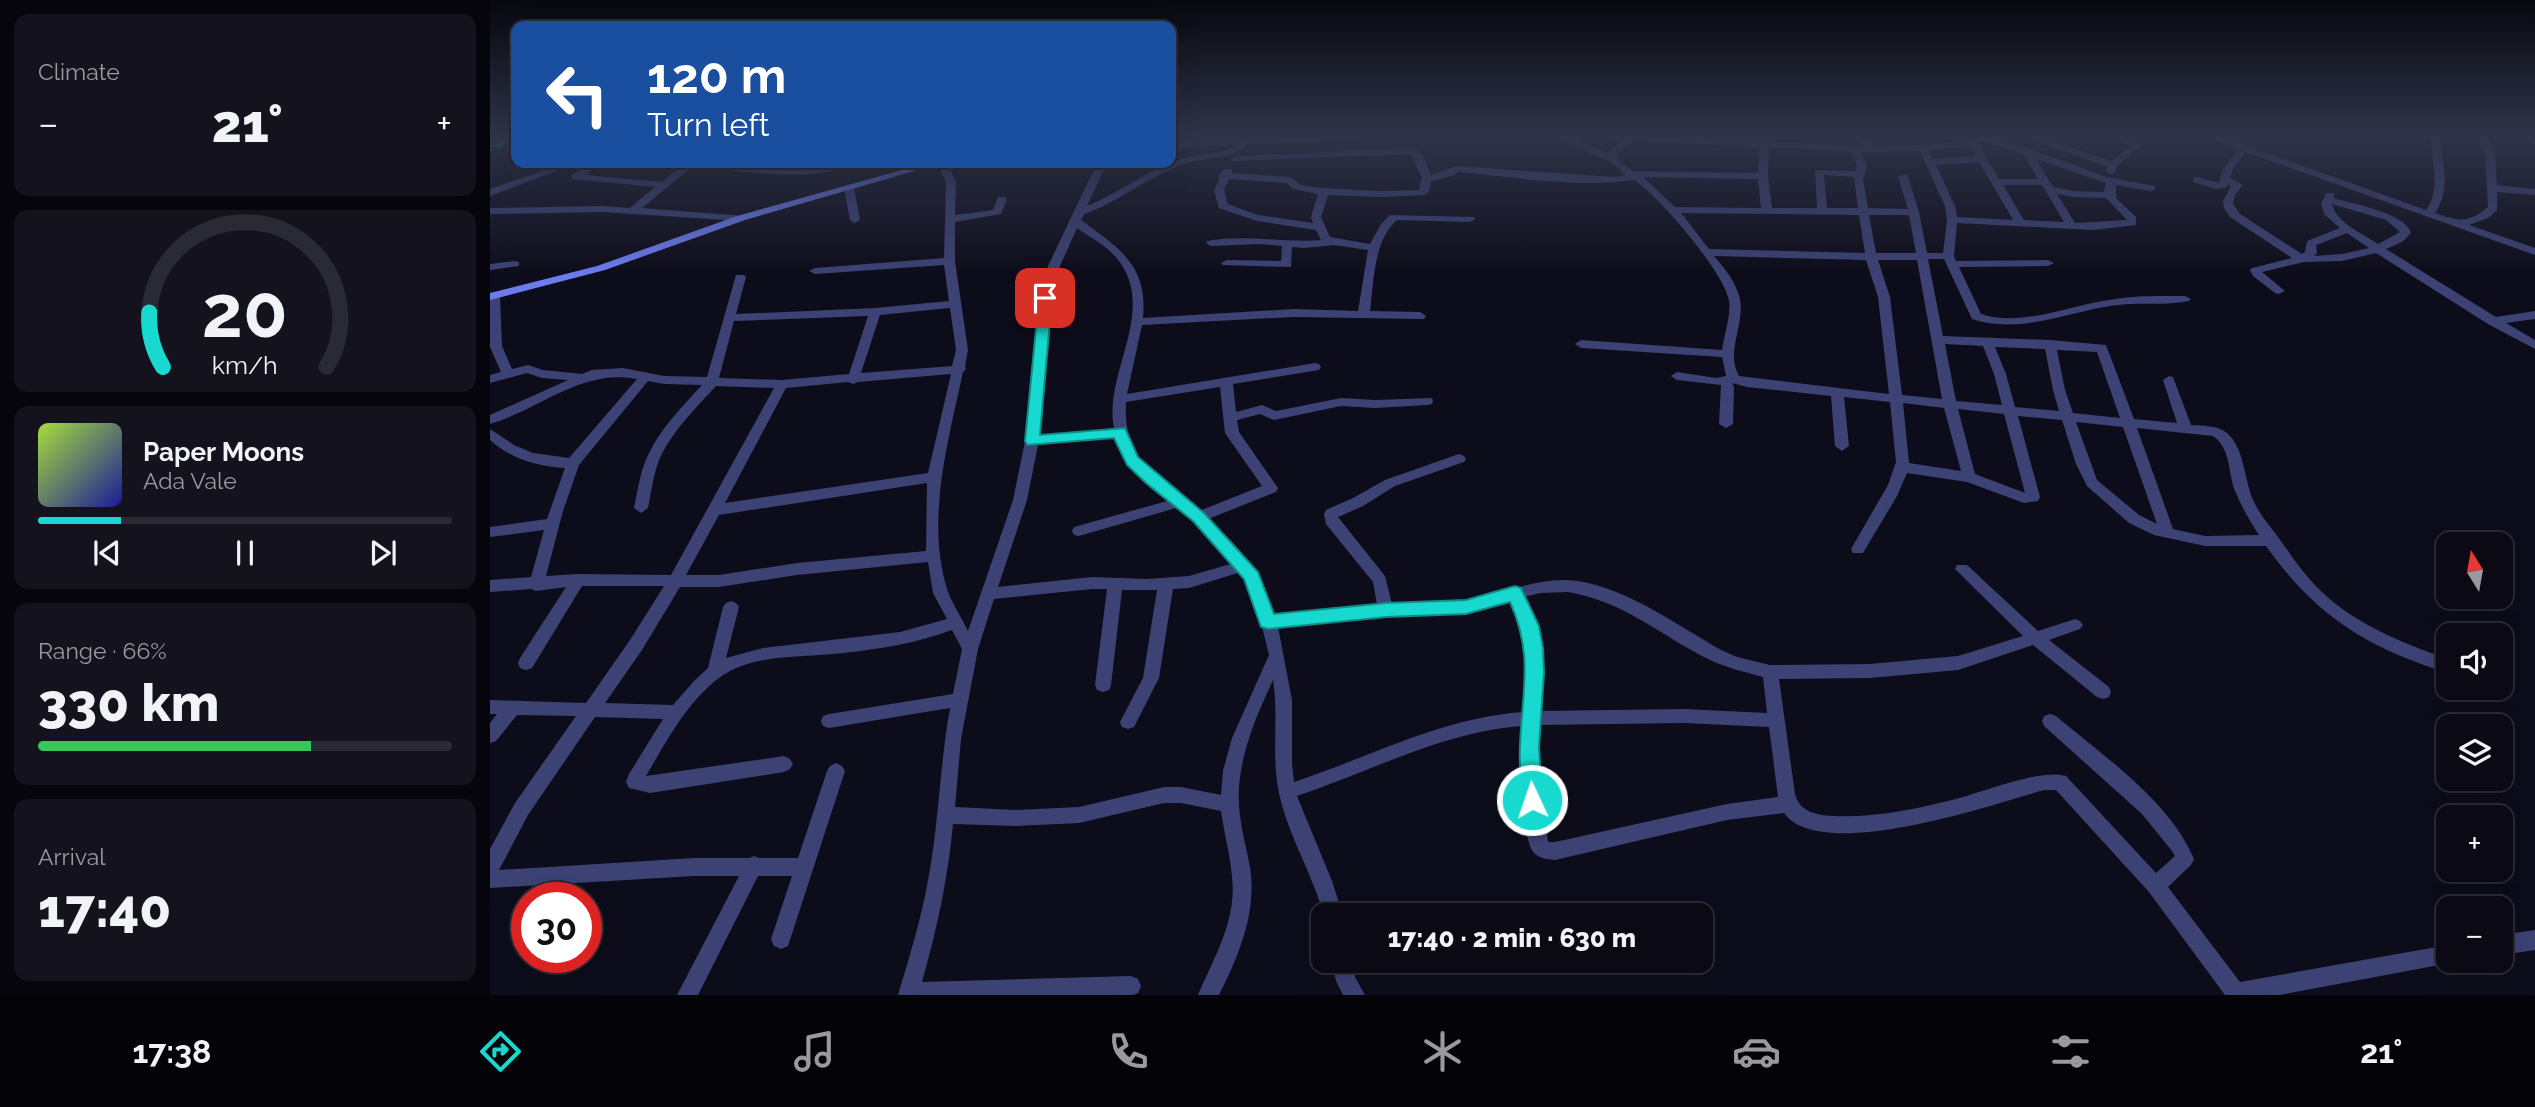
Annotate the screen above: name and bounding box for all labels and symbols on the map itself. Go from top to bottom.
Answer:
pin [1015,268,1075,328]
north arrow [2436,532,2513,609]
position arrow [1495,763,1569,837]
speed limit sign: 30 [511,882,602,973]

